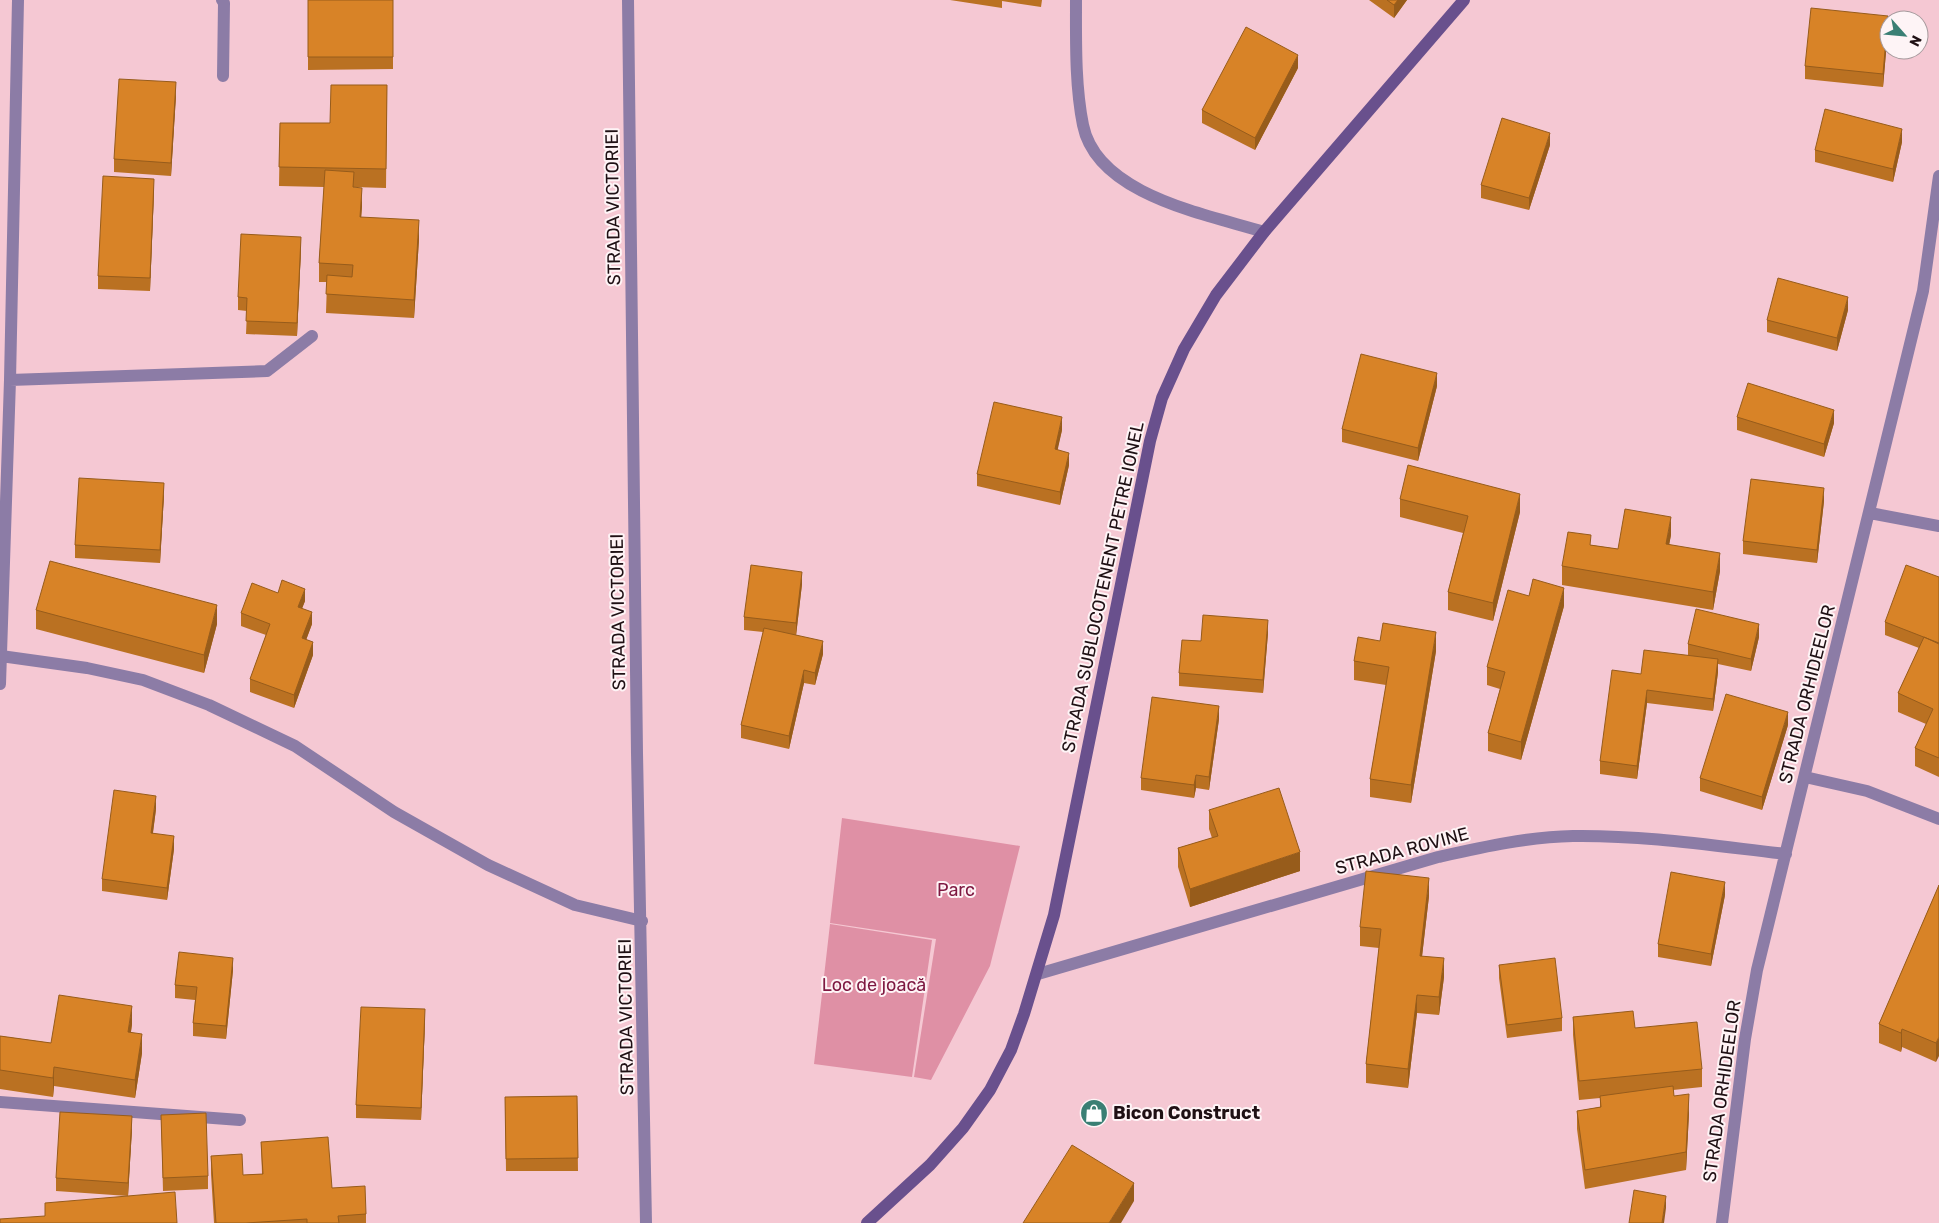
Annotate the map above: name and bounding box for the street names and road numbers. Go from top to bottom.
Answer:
street label: STRADA VICTORIEI [601,129,625,285]
street label: STRADA SUBLOCOTENENT PETRE IONEL [1057,420,1149,754]
street label: STRADA VICTORIEI [606,534,630,690]
street label: STRADA ORHIDEELOR [1774,602,1840,786]
street label: STRADA ROVINE [1333,823,1471,879]
street label: STRADA VICTORIEI [614,939,638,1095]
street label: STRADA ORHIDEELOR [1698,998,1746,1183]

